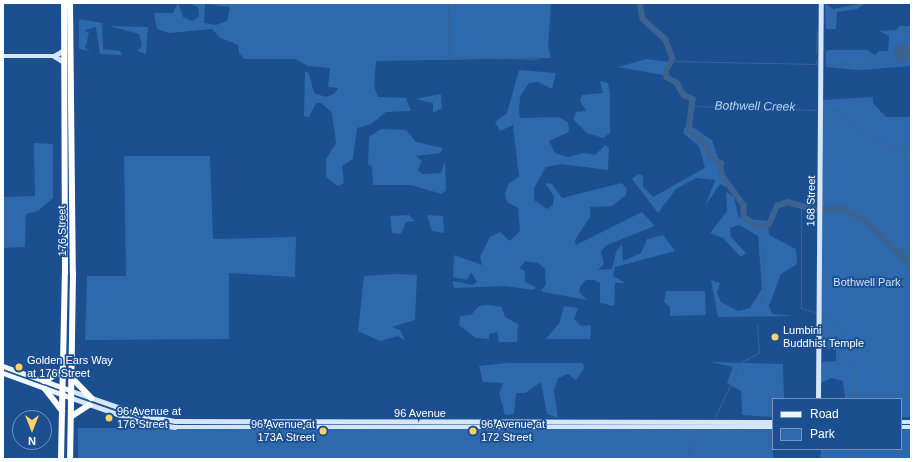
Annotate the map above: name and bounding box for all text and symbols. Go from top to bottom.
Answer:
water label: Bothwell Creek [715,99,795,115]
street label: 168 Street [804,176,818,226]
street label: 176 Street [55,206,69,256]
park label: Bothwell Park [833,275,901,289]
place label: Lumbini Buddhist Temple [783,324,864,350]
marker: Lumbini Buddhist Temple [770,332,780,342]
place label: Golden Ears Way at 176 Street [27,354,113,380]
marker: Golden Ears Way at 176 Street [14,362,24,372]
legend [772,398,902,450]
place label: 96 Avenue at 176 Street [117,405,182,431]
street label: 96 Avenue [394,406,446,420]
text: Road [810,407,839,421]
north arrow [12,410,52,450]
marker: 96 Avenue at 176 Street [104,413,114,423]
place label: 96 Avenue at 173A Street [250,418,315,444]
place label: 96 Avenue at 172 Street [481,418,546,444]
marker: 96 Avenue at 173A Street [318,426,328,436]
marker: 96 Avenue at 172 Street [468,426,478,436]
text: Park [810,427,835,441]
text: N [28,435,36,447]

